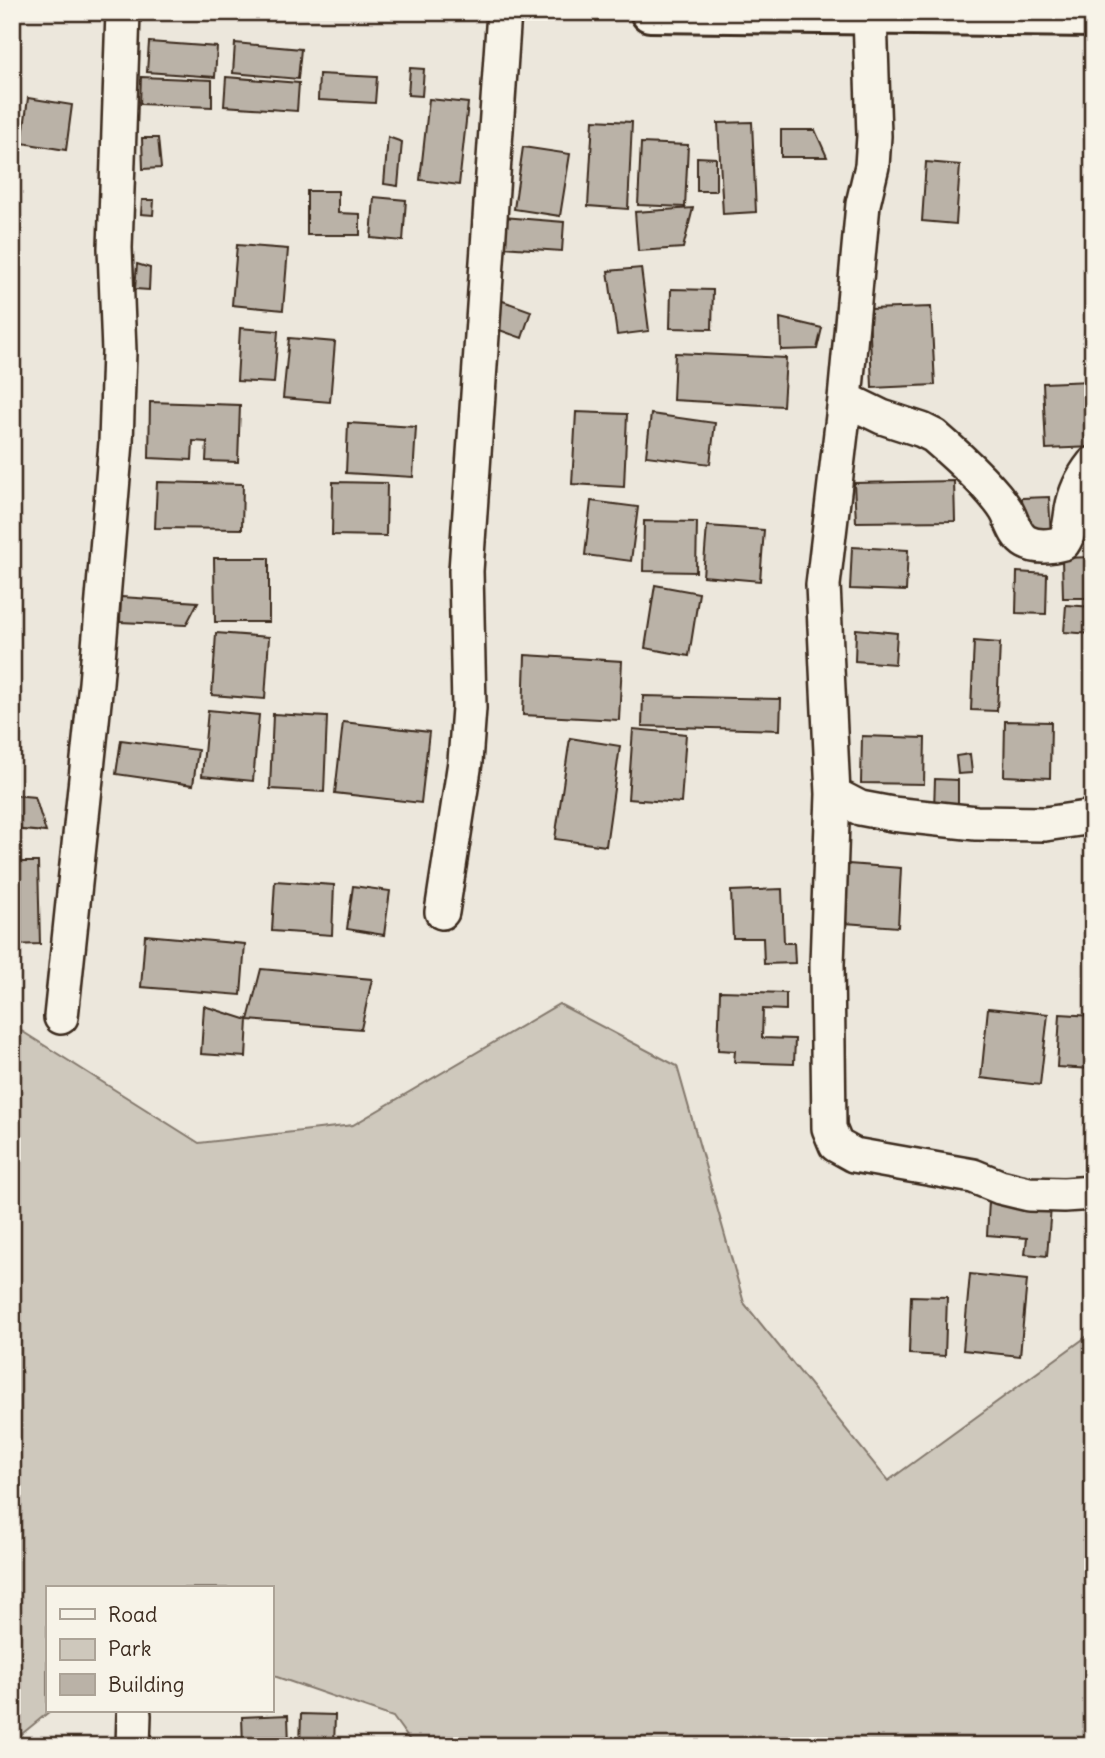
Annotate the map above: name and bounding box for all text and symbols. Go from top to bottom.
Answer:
legend [46,1586,273,1712]
text: Road [108,1601,157,1628]
text: Park [108,1635,151,1662]
text: Building [108,1671,184,1698]

